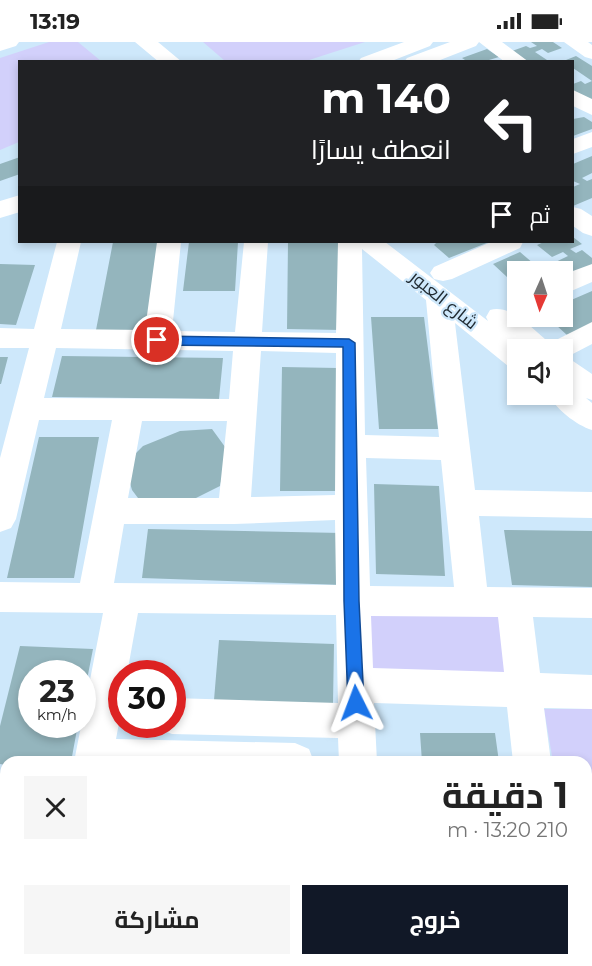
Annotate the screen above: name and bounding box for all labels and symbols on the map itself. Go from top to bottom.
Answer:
north arrow [507,261,573,327]
street label: شارع العبور [404,265,483,335]
pin [131,314,182,365]
speed limit sign: 30 [108,660,186,738]
position arrow [324,671,388,735]

